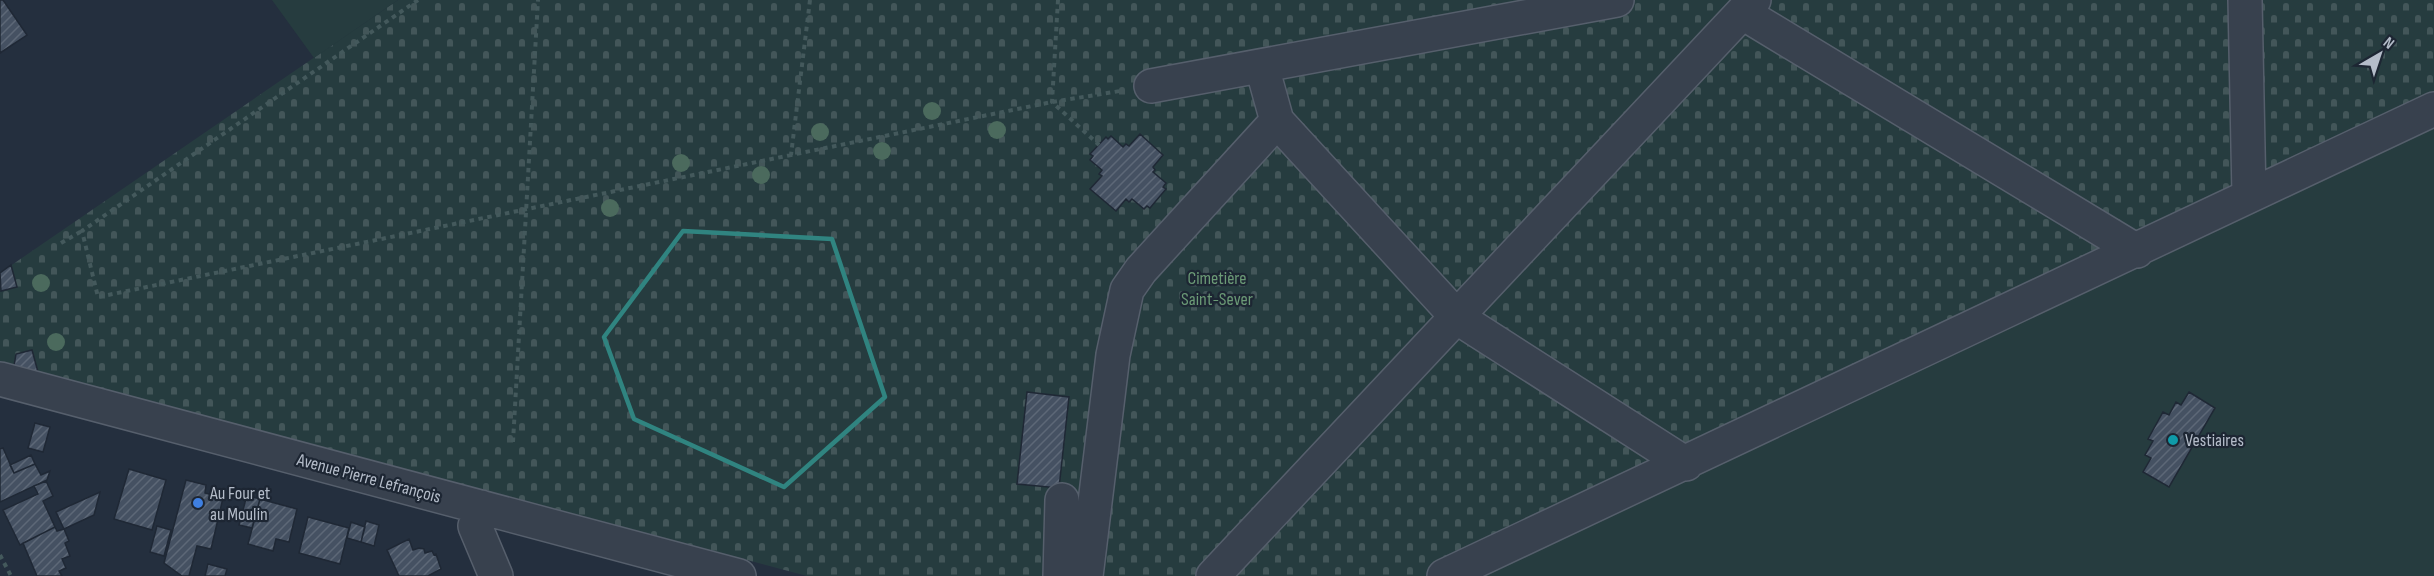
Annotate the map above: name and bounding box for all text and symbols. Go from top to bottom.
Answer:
north arrow [2350,24,2410,84]
text: N [2379,33,2398,54]
park label: Cimetière Saint-Sever [1181,268,1253,310]
place label: Vestiaires [2185,430,2244,451]
marker: Vestiaires [2166,433,2180,447]
street label: Avenue Pierre Lefrançois [294,449,443,508]
place label: Au Four et au Moulin [209,483,271,525]
marker: Au Four et au Moulin [191,496,205,510]

